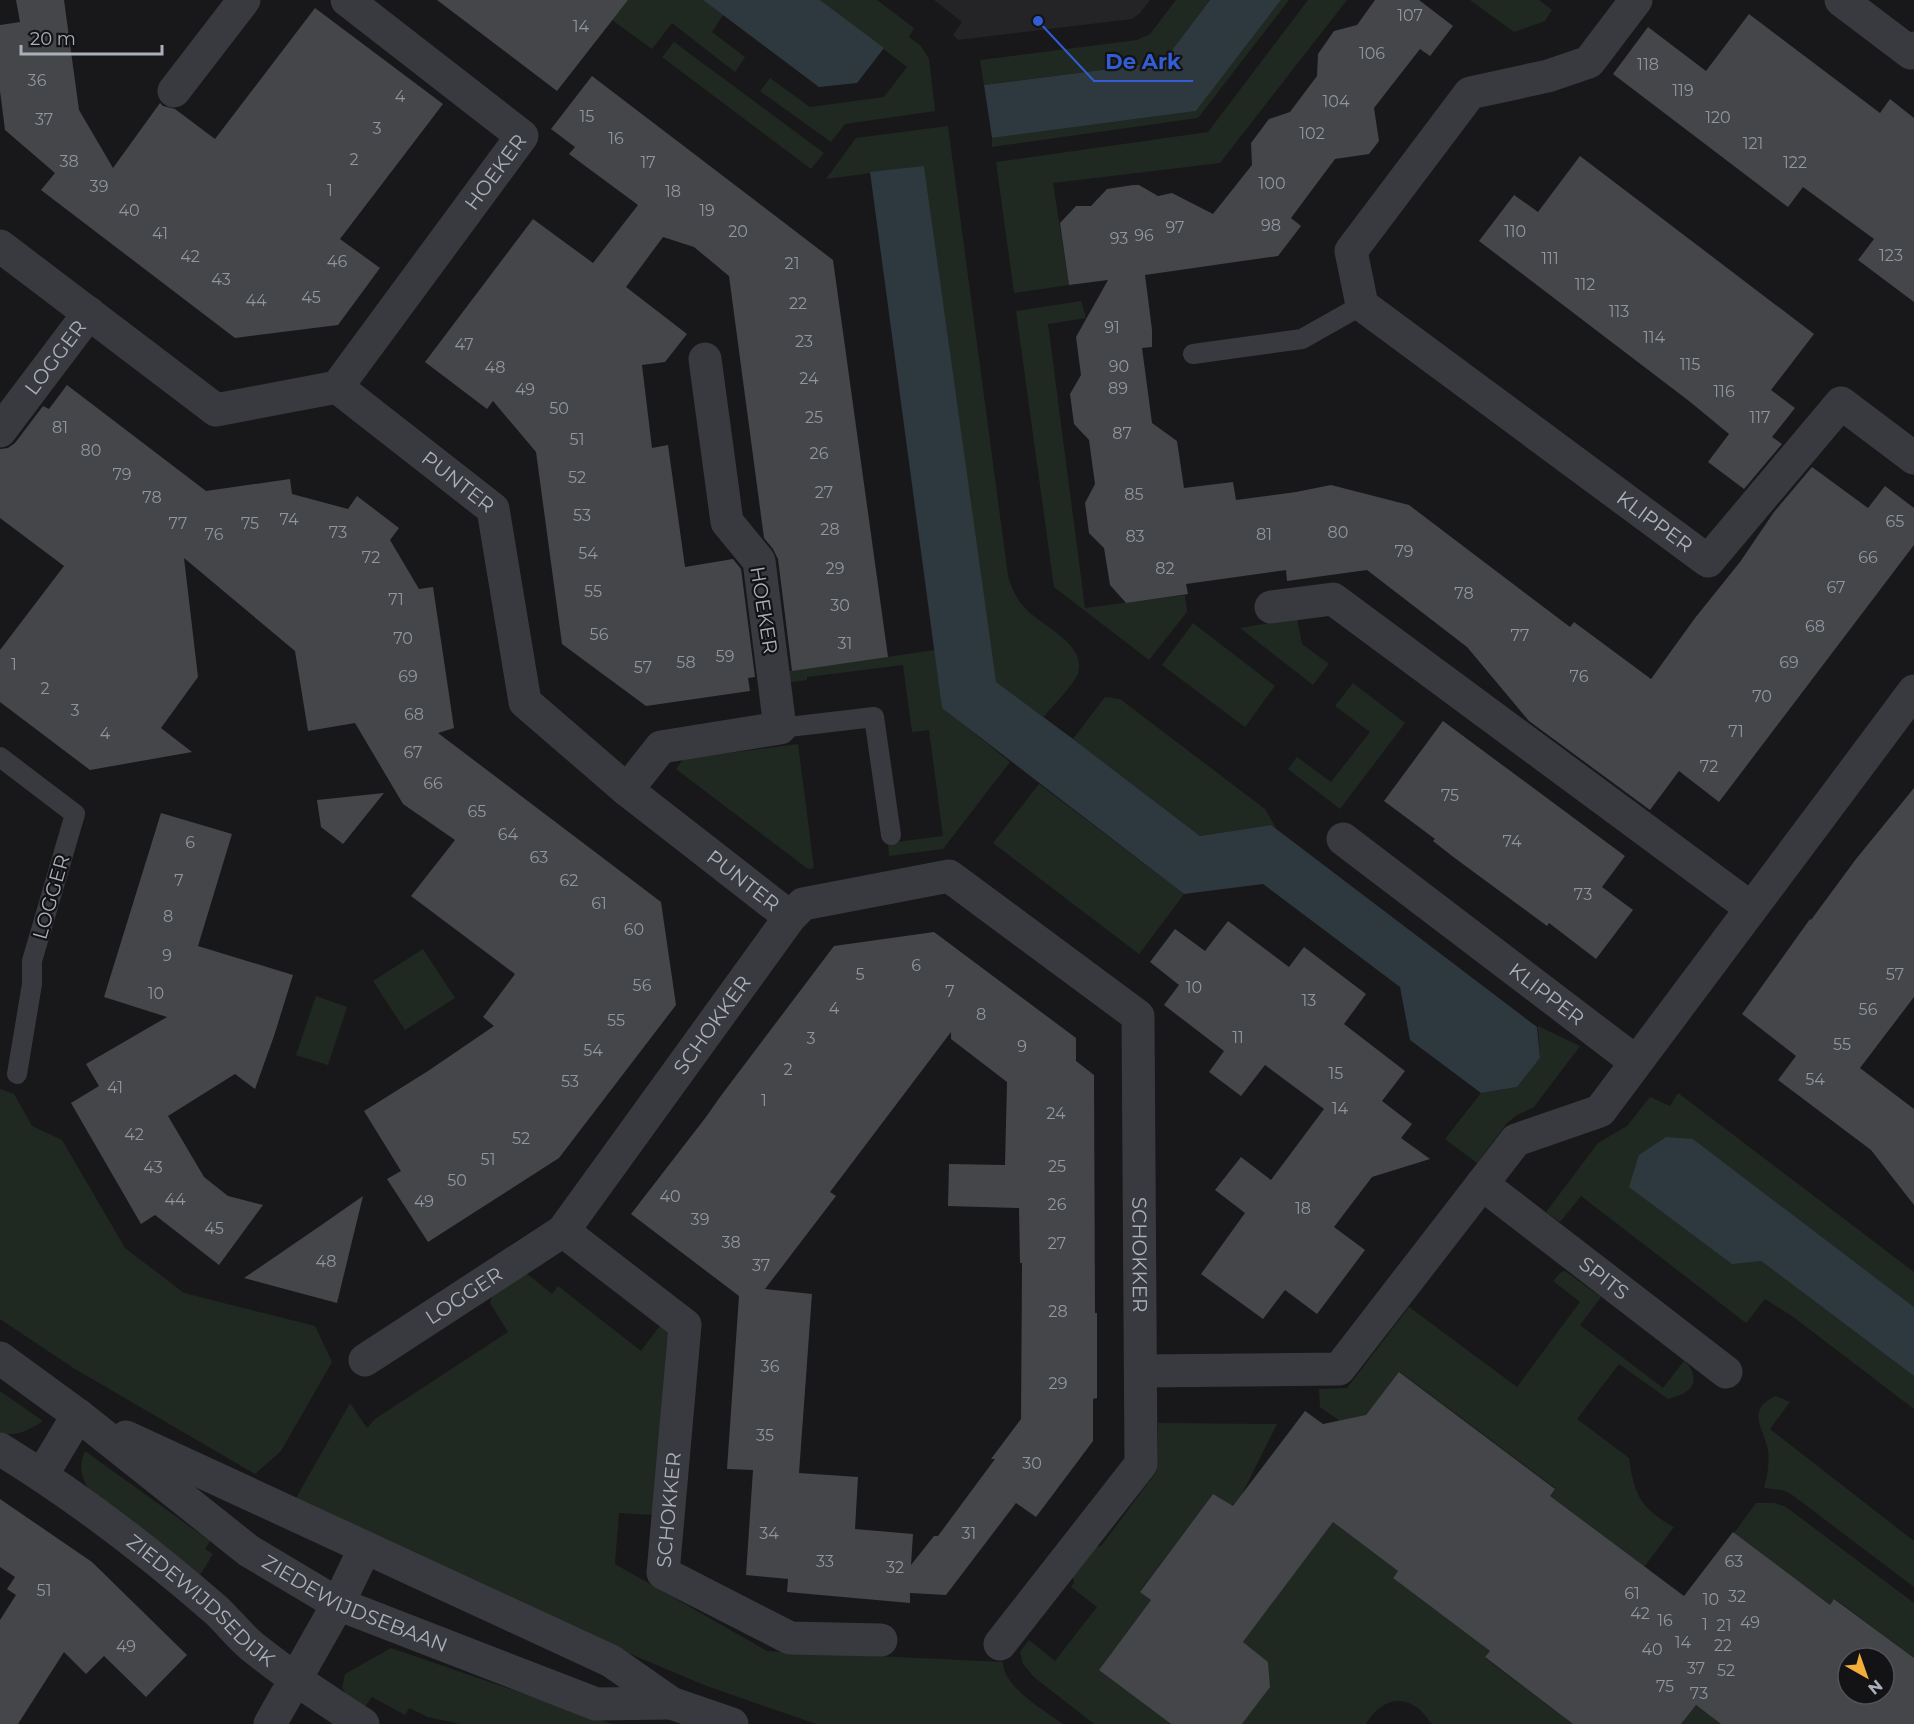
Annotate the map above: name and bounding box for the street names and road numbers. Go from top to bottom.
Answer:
street label: HOEKER [459,129,531,215]
street label: LOGGER [20,316,91,400]
street label: PUNTER [417,446,499,517]
street label: KLIPPER [1612,486,1697,557]
street label: HOEKER [745,564,783,656]
street label: PUNTER [702,845,784,916]
street label: LOGGER [27,852,75,942]
street label: KLIPPER [1504,958,1589,1030]
street label: SCHOKKER [668,971,756,1079]
street label: SCHOKKER [1127,1197,1152,1313]
street label: SPITS [1574,1251,1634,1305]
street label: LOGGER [421,1262,507,1329]
street label: SCHOKKER [652,1451,686,1569]
street label: ZIEDEWIJDSEDIJK [122,1529,280,1672]
street label: ZIEDEWIJDSEBAAN [258,1550,451,1657]

